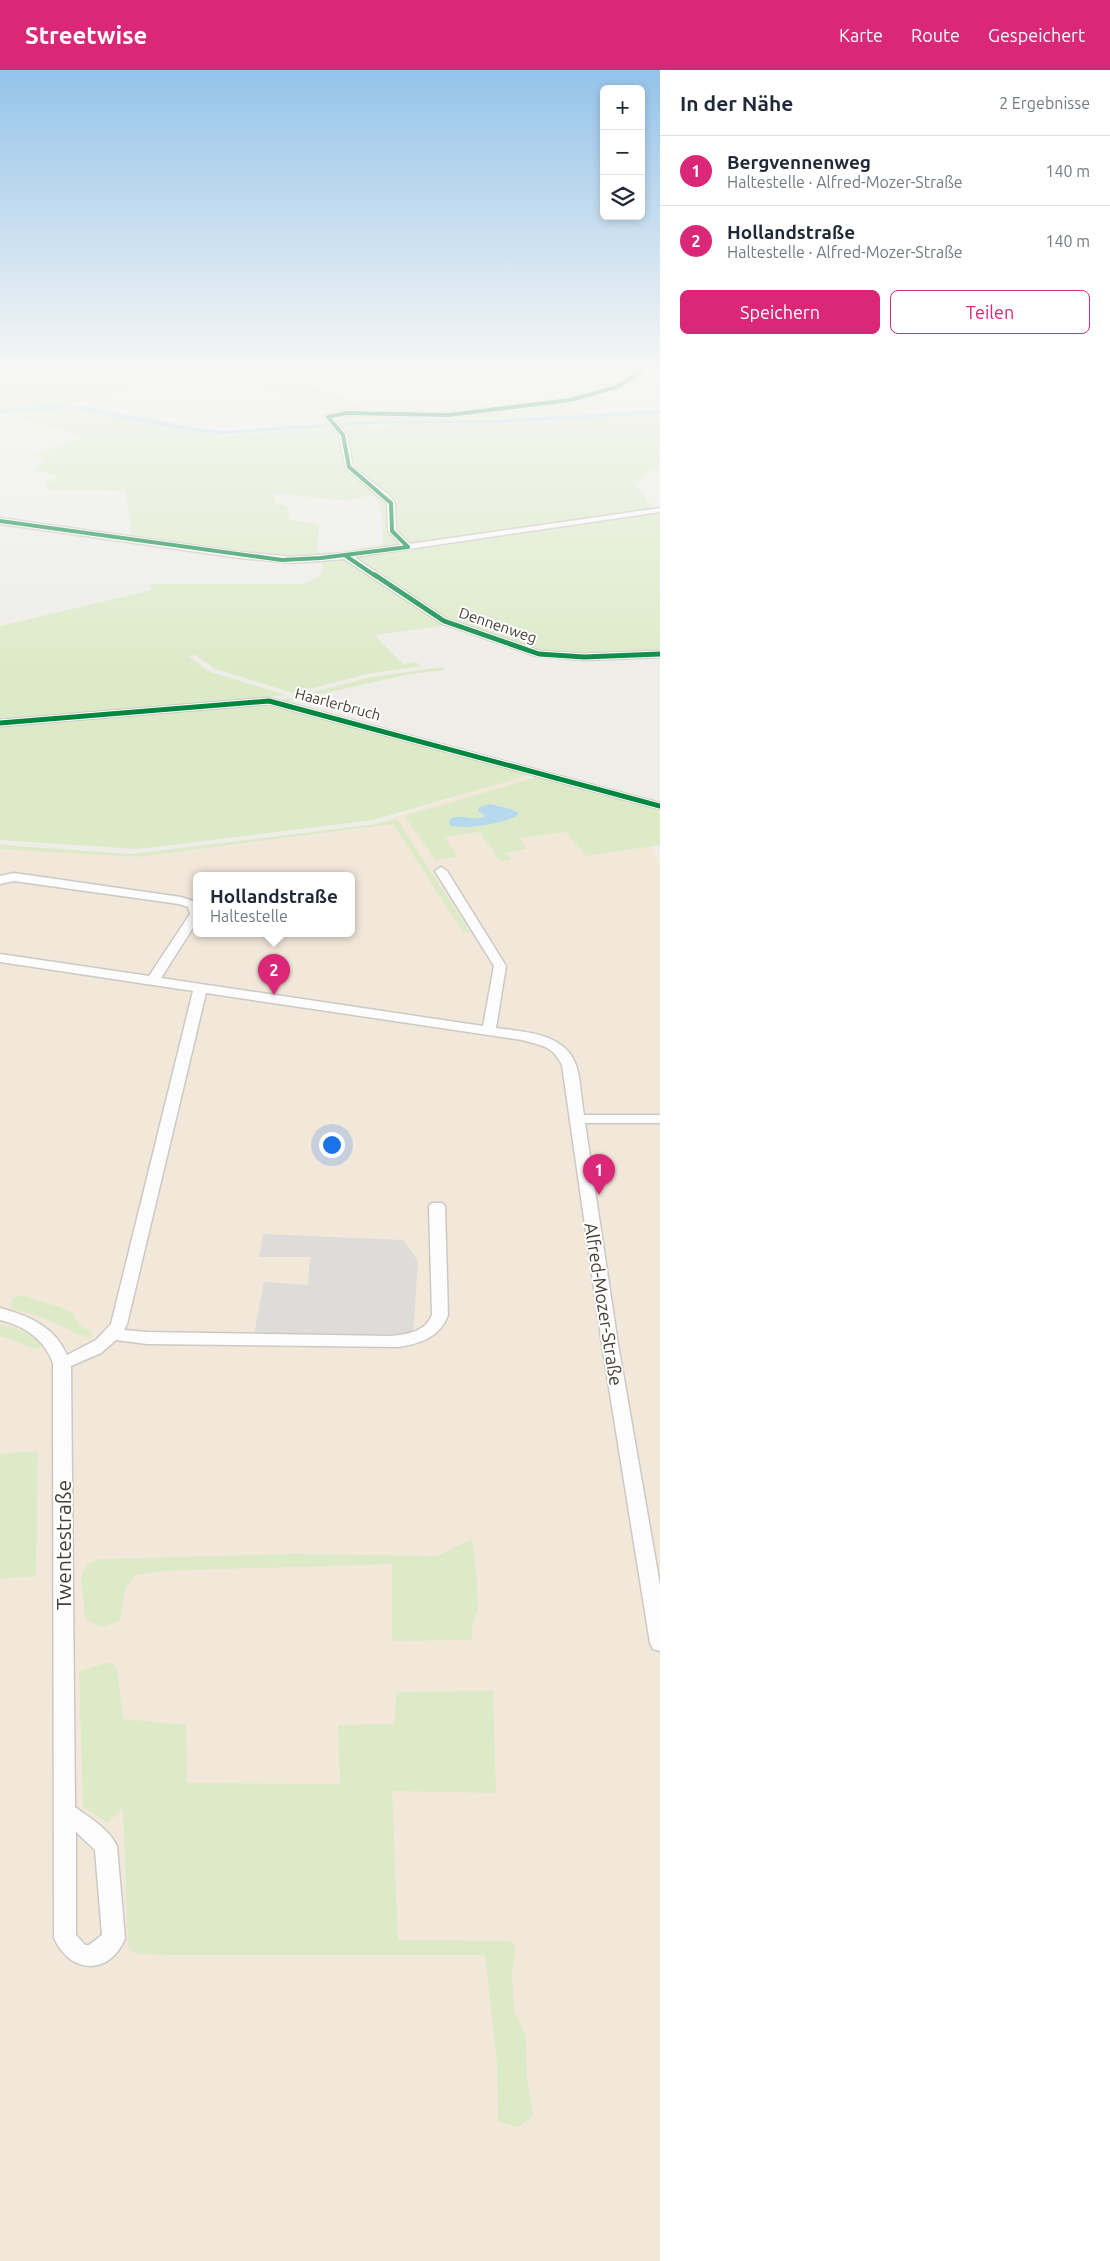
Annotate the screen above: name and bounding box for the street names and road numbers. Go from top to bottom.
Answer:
street label: Dennenweg [457,604,539,646]
street label: Haarlerbruch [293,684,383,724]
street label: Alfred-Mozer-Straße [581,1221,627,1387]
street label: Twentestraße [51,1480,75,1610]

